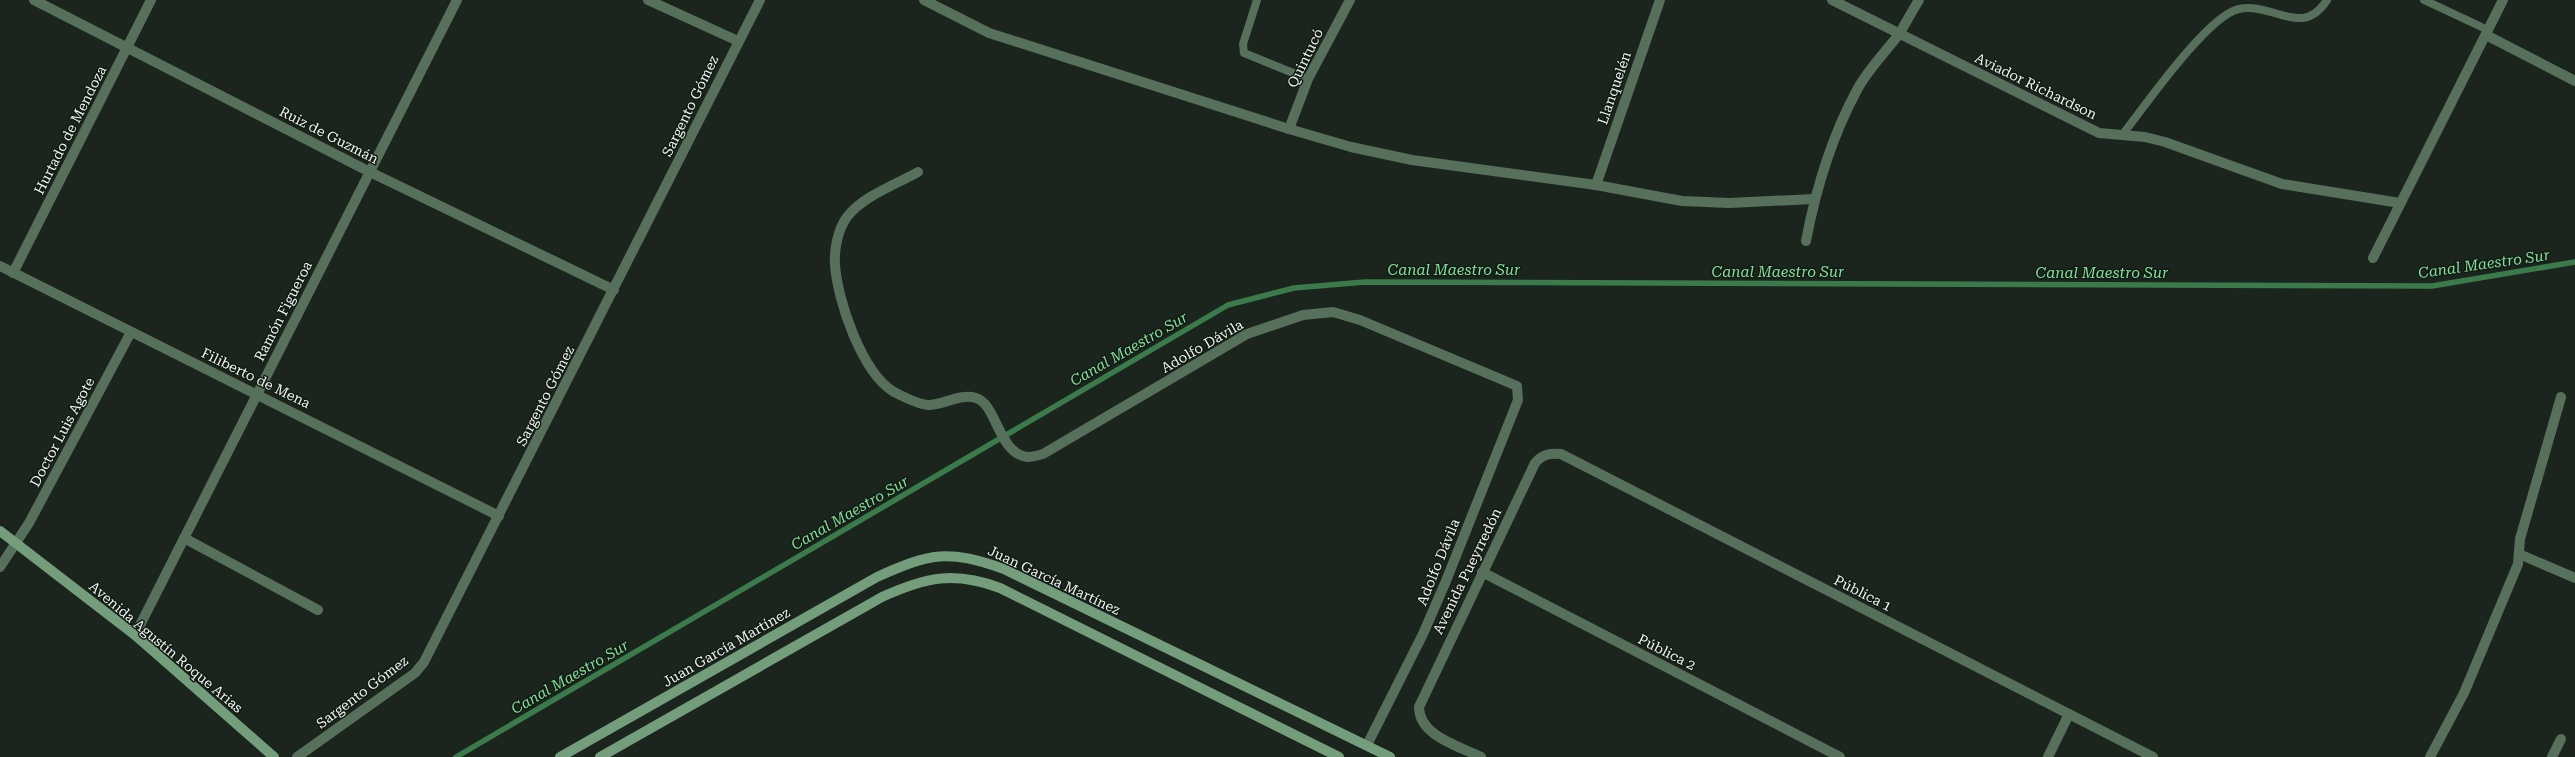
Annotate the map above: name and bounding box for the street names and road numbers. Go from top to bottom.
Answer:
street label: Quintucó [1284,26,1326,90]
street label: Llanquelén [1594,50,1634,126]
street label: Aviador Richardson [1972,50,2100,122]
street label: Sargento Gómez [659,53,722,159]
street label: Hurtado de Mendoza [31,63,110,197]
street label: Ruiz de Guzmán [277,103,381,167]
street label: Ramón Figueroa [251,258,315,364]
street label: Adolfo Dávila [1158,316,1246,376]
street label: Sargento Gómez [513,343,577,449]
street label: Filiberto de Mena [199,345,313,412]
street label: Doctor Luis Agote [26,374,98,489]
street label: Avenida Pueyrredón [1430,505,1504,637]
street label: Adolfo Dávila [1413,516,1463,608]
street label: Juan García Martínez [985,542,1123,618]
street label: Pública 1 [1832,572,1895,614]
street label: Avenida Agustín Roque Arias [86,578,246,716]
street label: Juan García Martínez [660,604,793,690]
street label: Pública 2 [1636,631,1699,673]
street label: Sargento Gómez [313,652,411,732]

